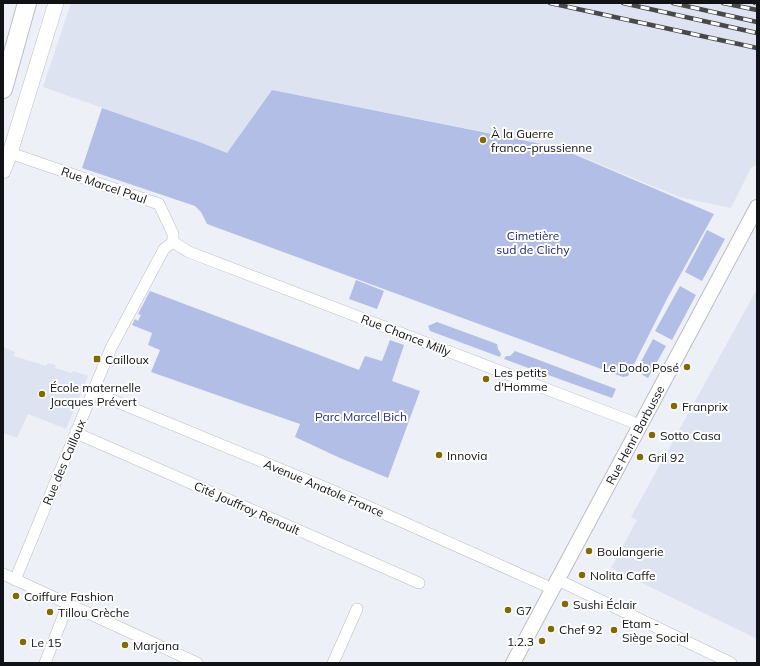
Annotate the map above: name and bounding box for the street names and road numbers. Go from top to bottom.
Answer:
street label: Rue Marcel Paul [59,163,149,207]
street label: Rue Chance Milly [359,311,454,359]
street label: Rue Henri Barbusse [602,383,668,487]
street label: Rue des Cailloux [39,416,89,507]
street label: Avenue Anatole France [262,456,386,520]
street label: Cité Jouffroy Renault [192,478,302,538]

